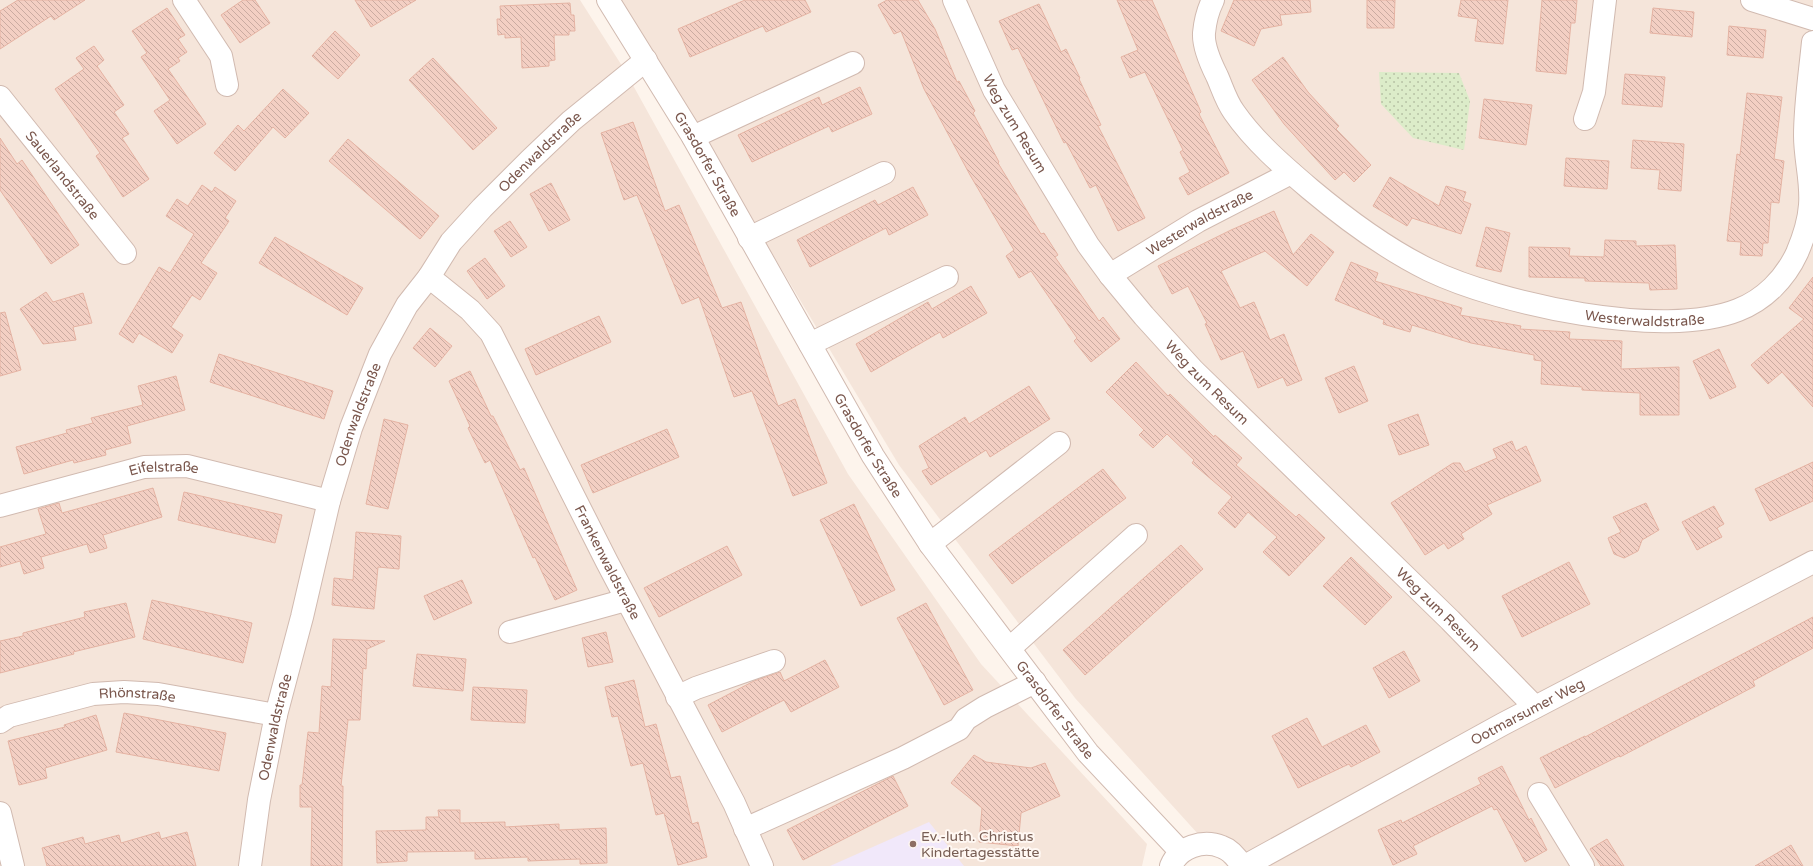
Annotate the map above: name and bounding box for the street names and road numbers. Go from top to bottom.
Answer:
street label: Weg zum Resum [980,71,1051,176]
street label: Odenwaldstraße [494,108,585,196]
street label: Grasdorfer Straße [671,108,745,220]
street label: Sauerlandstraße [22,127,103,223]
street label: Westerwaldstraße [1143,186,1256,259]
street label: Westerwaldstraße [1584,306,1706,330]
street label: Weg zum Resum [1162,337,1253,428]
street label: Odenwaldstraße [331,360,384,468]
street label: Grasdorfer Straße [831,390,906,501]
street label: Eifelstraße [127,457,201,479]
street label: Frankenwaldstraße [571,502,644,623]
street label: Weg zum Resum [1393,564,1484,655]
street label: Grasdorfer Straße [1013,657,1098,762]
street label: Odenwaldstraße [255,672,295,782]
street label: Ootmarsumer Weg [1468,674,1587,749]
street label: Rhönstraße [98,683,177,706]

